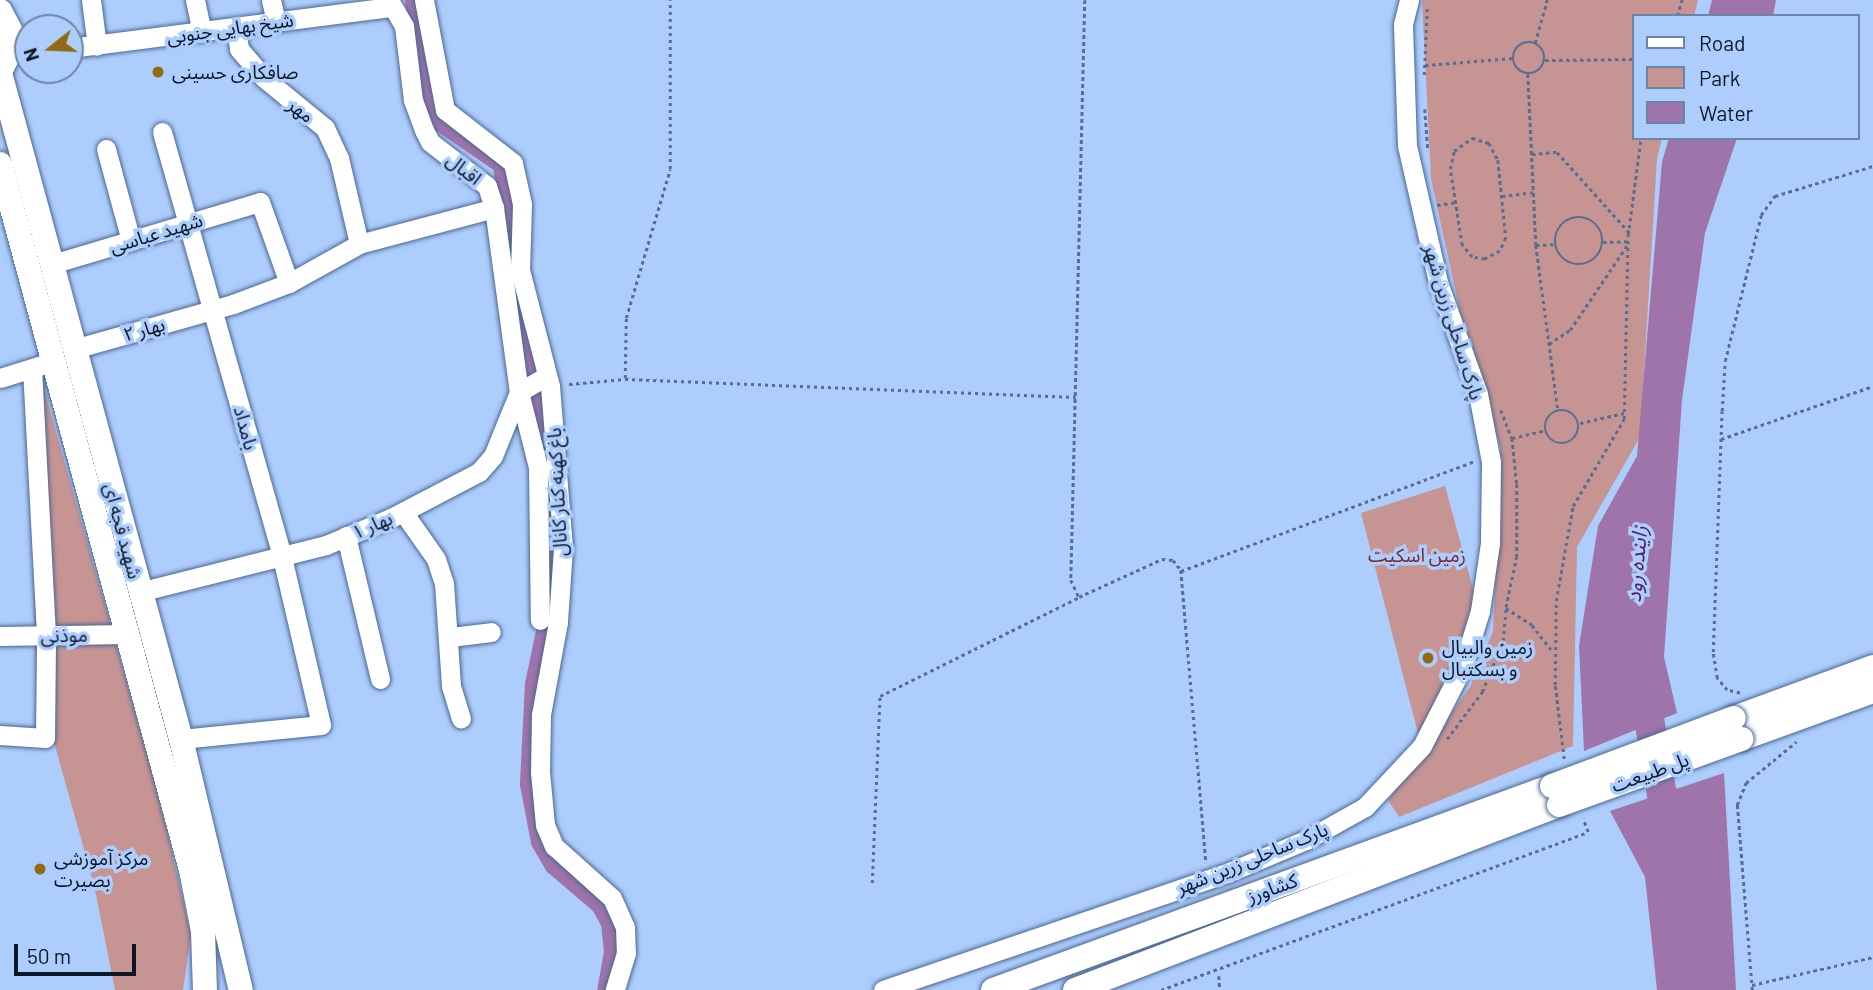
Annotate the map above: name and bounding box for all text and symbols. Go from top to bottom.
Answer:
street label: شیخ بهایی جنوبی [165,8,295,48]
north arrow [14,14,84,84]
legend [1632,14,1859,140]
text: Road [1699,30,1745,55]
text: N [18,45,43,65]
place label: صافکاری حسینی [172,61,299,83]
marker: صافکاری حسینی [150,64,166,80]
text: Park [1699,65,1740,90]
street label: مهر [283,93,319,127]
text: Water [1699,100,1753,125]
street label: اقبال [442,148,486,190]
street label: شهید عباسی [107,208,205,258]
street label: پارک ساحلی زرین شهر [1419,241,1489,403]
street label: بهار ۲ [121,312,167,346]
street label: بامداد [229,404,263,452]
street label: باغ کهنه کنار کانال [542,427,572,557]
street label: شهید قجه ای [99,481,147,581]
street label: بهار ۱ [348,506,396,544]
water label: زاینده رود [1620,525,1652,603]
park label: زمین اسکیت [1368,544,1466,566]
street label: موذنی [40,623,88,647]
place label: زمین والبیال و بسکتبال [1442,636,1533,680]
marker: زمین والبیال و بسکتبال [1420,650,1436,666]
street label: پل طبیعت [1608,748,1692,796]
street label: پارک ساحلی زرین شهر [1173,817,1331,899]
place label: مرکز آموزشی بصیرت [54,847,149,891]
marker: مرکز آموزشی بصیرت [32,861,48,877]
street label: کشاورز [1244,868,1300,908]
scale bar [18,930,140,974]
text: 50 m [27,943,71,968]

